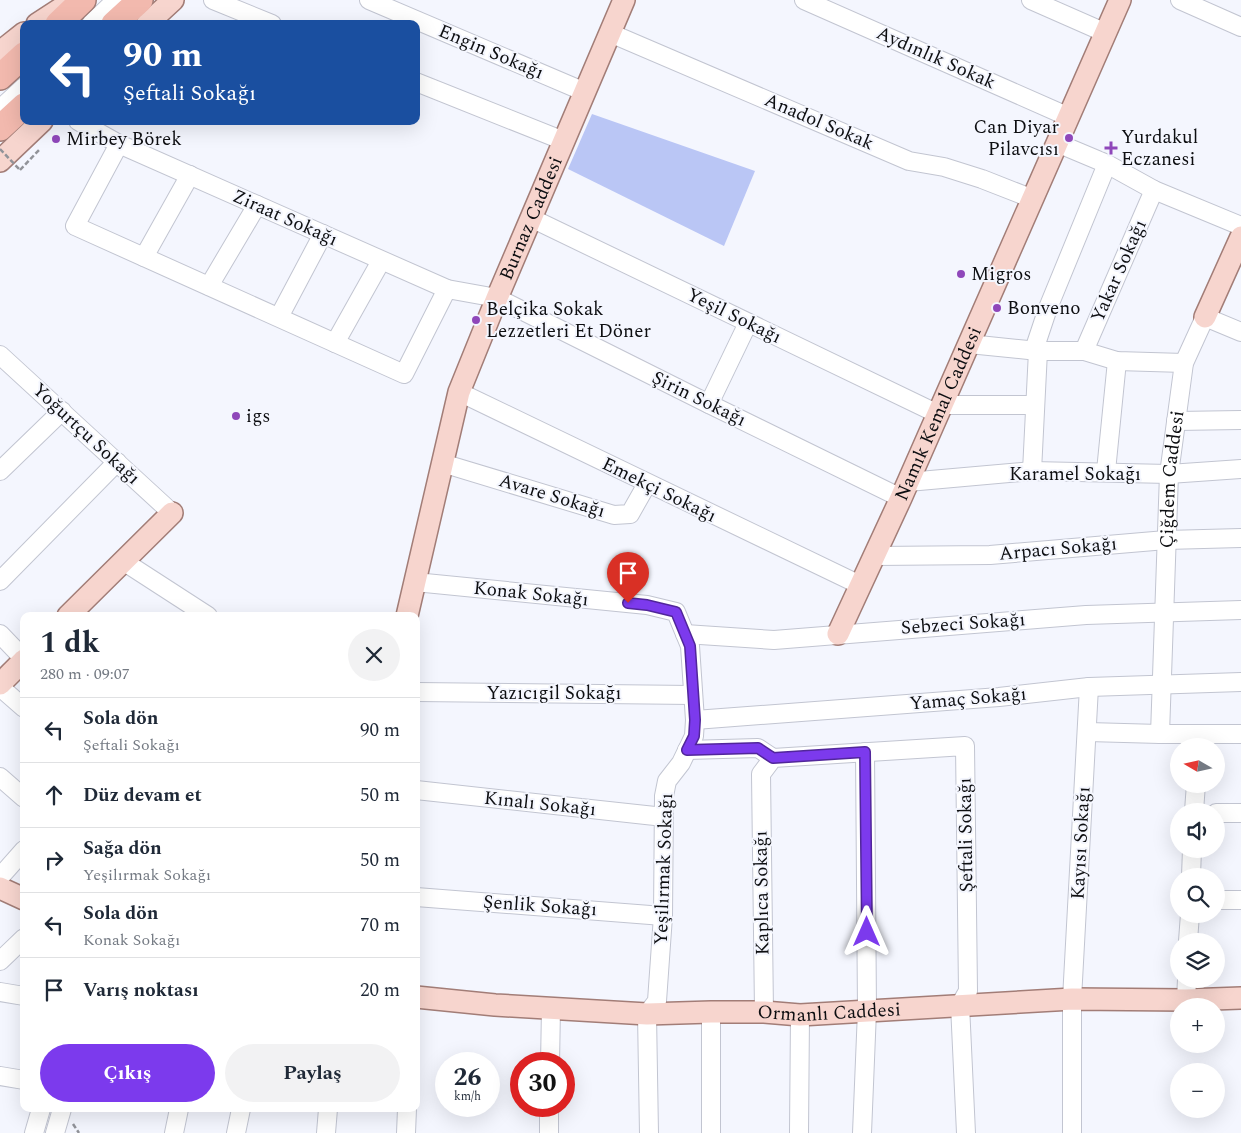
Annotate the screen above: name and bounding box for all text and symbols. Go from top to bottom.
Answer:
street label: Engin Sokağı [434,17,548,87]
street label: Aydınlık Sokak [872,19,1001,97]
text: 90 m [123,29,203,82]
icon: left [40,40,105,105]
text: Şeftali Sokağı [123,77,256,110]
street label: Anadol Sokak [760,86,879,158]
place label: Can Diyar Pilavcısı [973,113,1059,164]
place label: Yurdakul Eczanesi [1121,123,1198,174]
place label: Mirbey Börek [66,125,182,154]
marker: Can Diyar Pilavcısı [1063,132,1075,144]
marker: Mirbey Börek [50,133,62,145]
marker: Yurdakul Eczanesi [1105,142,1117,154]
street label: Burnaz Caddesi [492,152,570,285]
street label: Ziraat Sokağı [228,182,342,254]
street label: Yakar Sokağı [1083,215,1155,327]
place label: Migros [971,260,1031,289]
marker: Migros [955,268,967,280]
street label: Yeşil Sokağı [682,280,786,352]
place label: Bonveno [1007,294,1080,323]
place label: Belçika Sokak Lezzetleri Et Döner [486,295,651,346]
marker: Bonveno [991,302,1003,314]
marker: Belçika Sokak Lezzetleri Et Döner [470,314,482,326]
street label: Namık Kemal Caddesi [887,322,989,506]
street label: Şirin Sokağı [647,364,751,434]
street label: Yoğurtçu Sokağı [25,376,147,492]
place label: igs [246,402,270,431]
street label: Çiğdem Caddesi [1152,408,1192,549]
marker: igs [230,410,242,422]
street label: Emekçi Sokağı [597,450,721,530]
street label: Karamel Sokağı [1009,460,1141,489]
street label: Avare Sokağı [495,466,609,526]
street label: Arpacı Sokağı [998,529,1118,569]
pin [607,552,649,603]
icon: arrive [614,559,642,587]
street label: Konak Sokağı [472,574,590,614]
street label: Sebzeci Sokağı [900,605,1026,643]
text: 1 dk [40,620,100,666]
button: close [348,629,400,681]
text: 280 m · 09:07 [40,662,130,686]
street label: Yazıcıgil Sokağı [487,679,621,708]
street label: Yamaç Sokağı [908,679,1028,719]
text: Sola dön [83,704,158,733]
icon: left [40,716,68,744]
text: 90 m [360,716,400,745]
text: Şeftali Sokağı [83,733,180,757]
north arrow [1170,738,1225,792]
map controls [1170,738,1225,1118]
street label: Şeftali Sokağı [950,777,982,893]
icon: ahead [40,781,68,809]
text: Düz devam et [83,781,202,810]
text: 50 m [360,781,400,810]
street label: Kınalı Sokağı [483,784,597,824]
street label: Kayısı Sokağı [1064,786,1098,900]
street label: Yeşilırmak Sokağı [647,792,681,946]
button: sound [1170,803,1225,858]
street label: Kaplıca Sokağı [746,830,778,956]
text: Sağa dön [83,834,162,863]
icon: right [40,846,68,874]
text: 50 m [360,846,400,875]
text: Yeşilırmak Sokağı [83,863,211,887]
button: search [1170,868,1225,923]
street label: Şenlik Sokağı [482,888,598,924]
text: Sola dön [83,899,158,928]
position arrow [840,905,892,957]
icon: left [40,911,68,939]
text: 70 m [360,911,400,940]
text: Konak Sokağı [83,928,180,952]
button: layers [1170,933,1225,988]
icon: arrive [40,976,68,1004]
text: Varış noktası [83,976,199,1005]
text: 20 m [360,976,400,1005]
street label: Ormanlı Caddesi [756,995,902,1030]
button: + [1170,998,1225,1053]
button: Çıkış [40,1044,215,1102]
button: Paylaş [225,1044,400,1102]
speed limit sign: 30 [510,1052,575,1117]
text: 26 [453,1059,482,1097]
button: − [1170,1063,1225,1118]
text: km/h [454,1087,481,1106]

